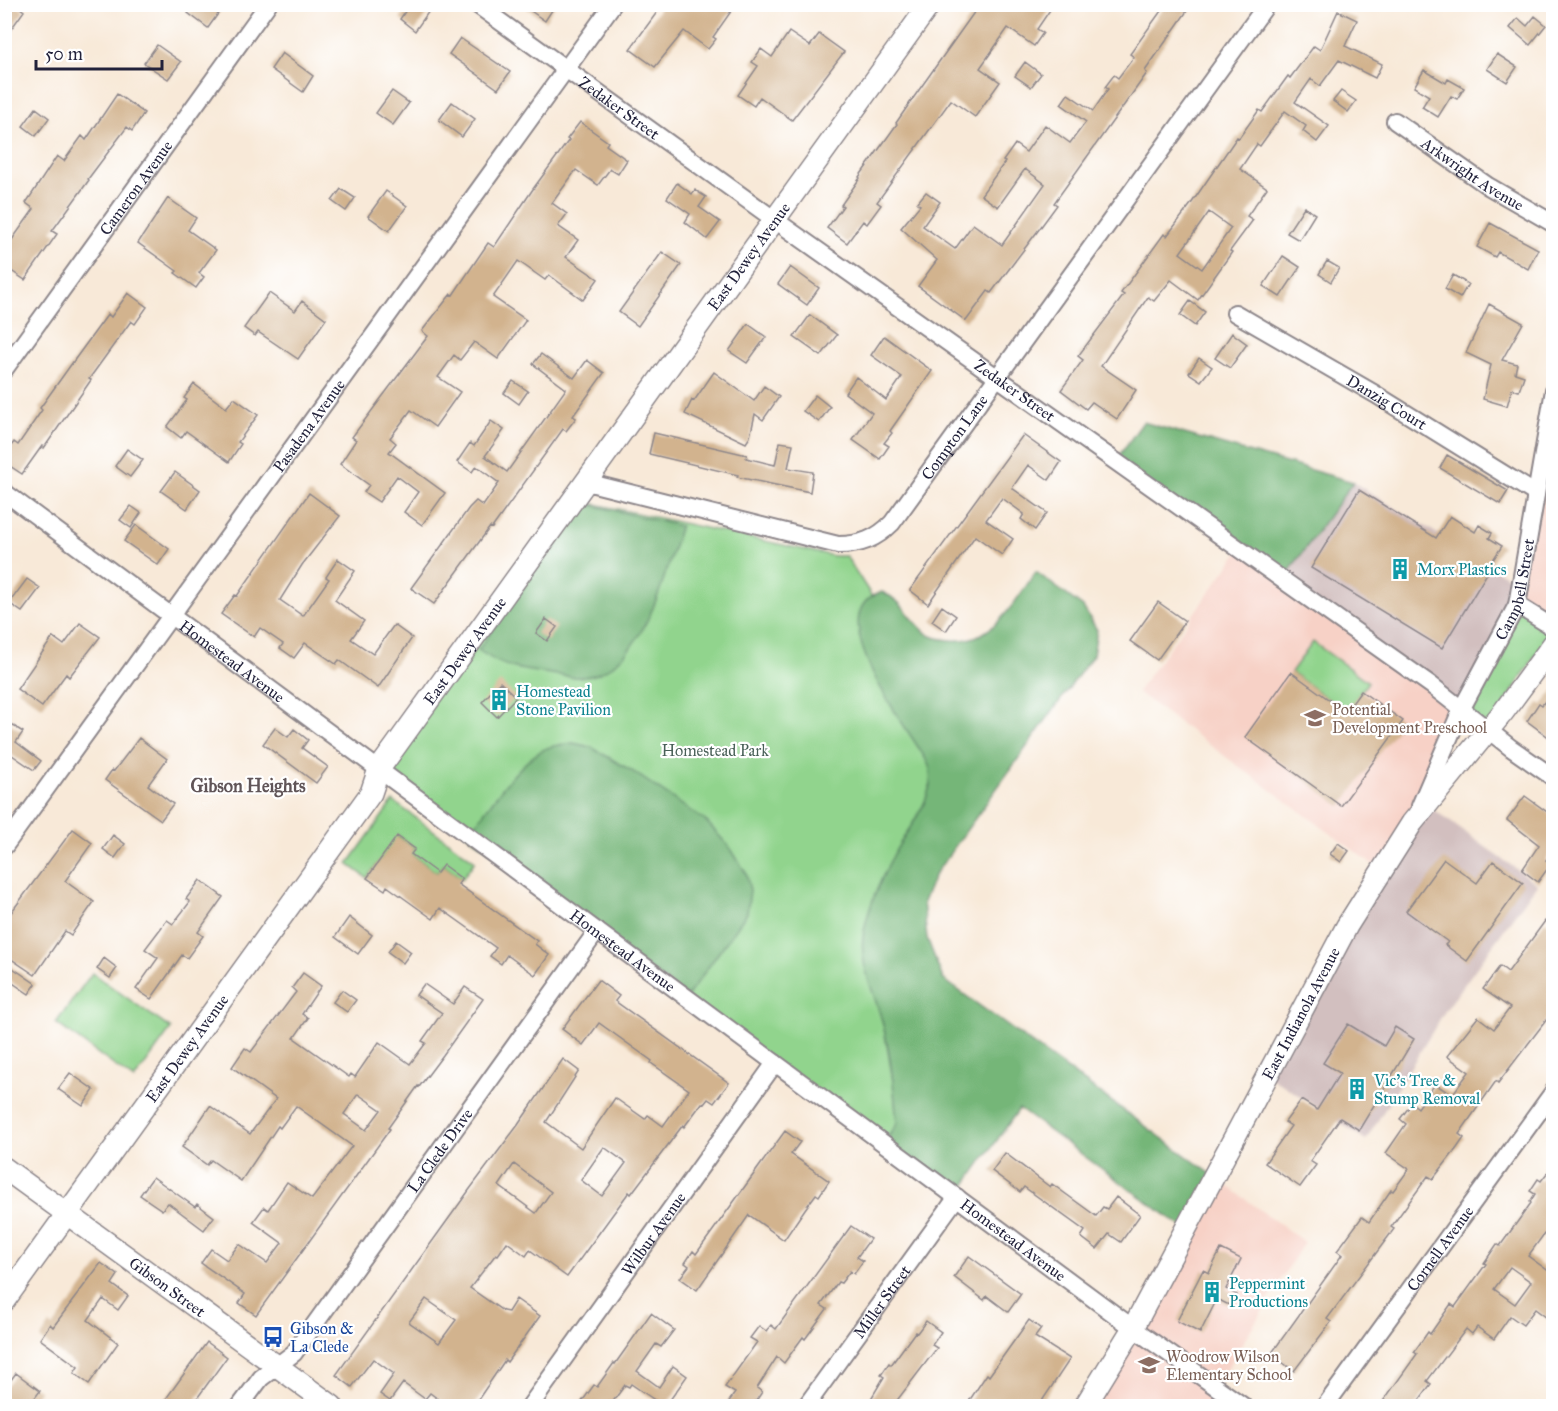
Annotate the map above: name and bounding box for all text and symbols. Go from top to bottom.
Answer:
scale bar [36,33,162,71]
text: 50 m [45,43,83,65]
street label: Zedaker Street [576,72,664,143]
street label: Arkwright Avenue [1417,133,1527,214]
street label: Cameron Avenue [95,136,176,239]
street label: East Dewey Avenue [703,198,794,314]
street label: Zedaker Street [971,355,1059,425]
street label: Danzig Court [1344,370,1431,434]
street label: Pasadena Avenue [269,375,349,476]
street label: Compton Lane [917,390,991,483]
street label: Campbell Street [1491,537,1538,643]
building icon: Morx Plastics [1388,557,1412,581]
place label: Morx Plastics [1417,560,1507,579]
street label: East Dewey Avenue [419,593,510,708]
street label: Homestead Avenue [176,616,289,706]
place label: Homestead Stone Pavilion [516,682,611,719]
building icon: Homestead Stone Pavilion [487,688,511,712]
place label: Potential Development Preschool [1332,700,1488,737]
school or university icon: Potential Development Preschool [1303,706,1327,730]
park label: Homestead Park [661,741,769,760]
district label: Gibson Heights [190,775,306,798]
street label: Homestead Avenue [566,905,680,996]
street label: East Indianola Avenue [1257,944,1344,1083]
street label: East Dewey Avenue [141,990,232,1106]
place label: Vic's Tree & Stump Removal [1373,1071,1481,1108]
building icon: Vic's Tree & Stump Removal [1345,1077,1369,1101]
street label: La Clede Drive [403,1104,476,1196]
street label: Wilbur Avenue [617,1188,690,1279]
street label: Homestead Avenue [957,1194,1070,1285]
street label: Cornell Avenue [1402,1202,1477,1295]
street label: Gibson Street [126,1253,210,1321]
street label: Miller Street [849,1261,914,1342]
place label: Peppermint Productions [1229,1274,1308,1311]
building icon: Peppermint Productions [1200,1280,1224,1304]
place label: Gibson & La Clede [290,1319,354,1356]
bus stop icon: Gibson & La Clede [261,1325,285,1349]
place label: Woodrow Wilson Elementary School [1166,1347,1292,1384]
school or university icon: Woodrow Wilson Elementary School [1137,1353,1161,1377]

